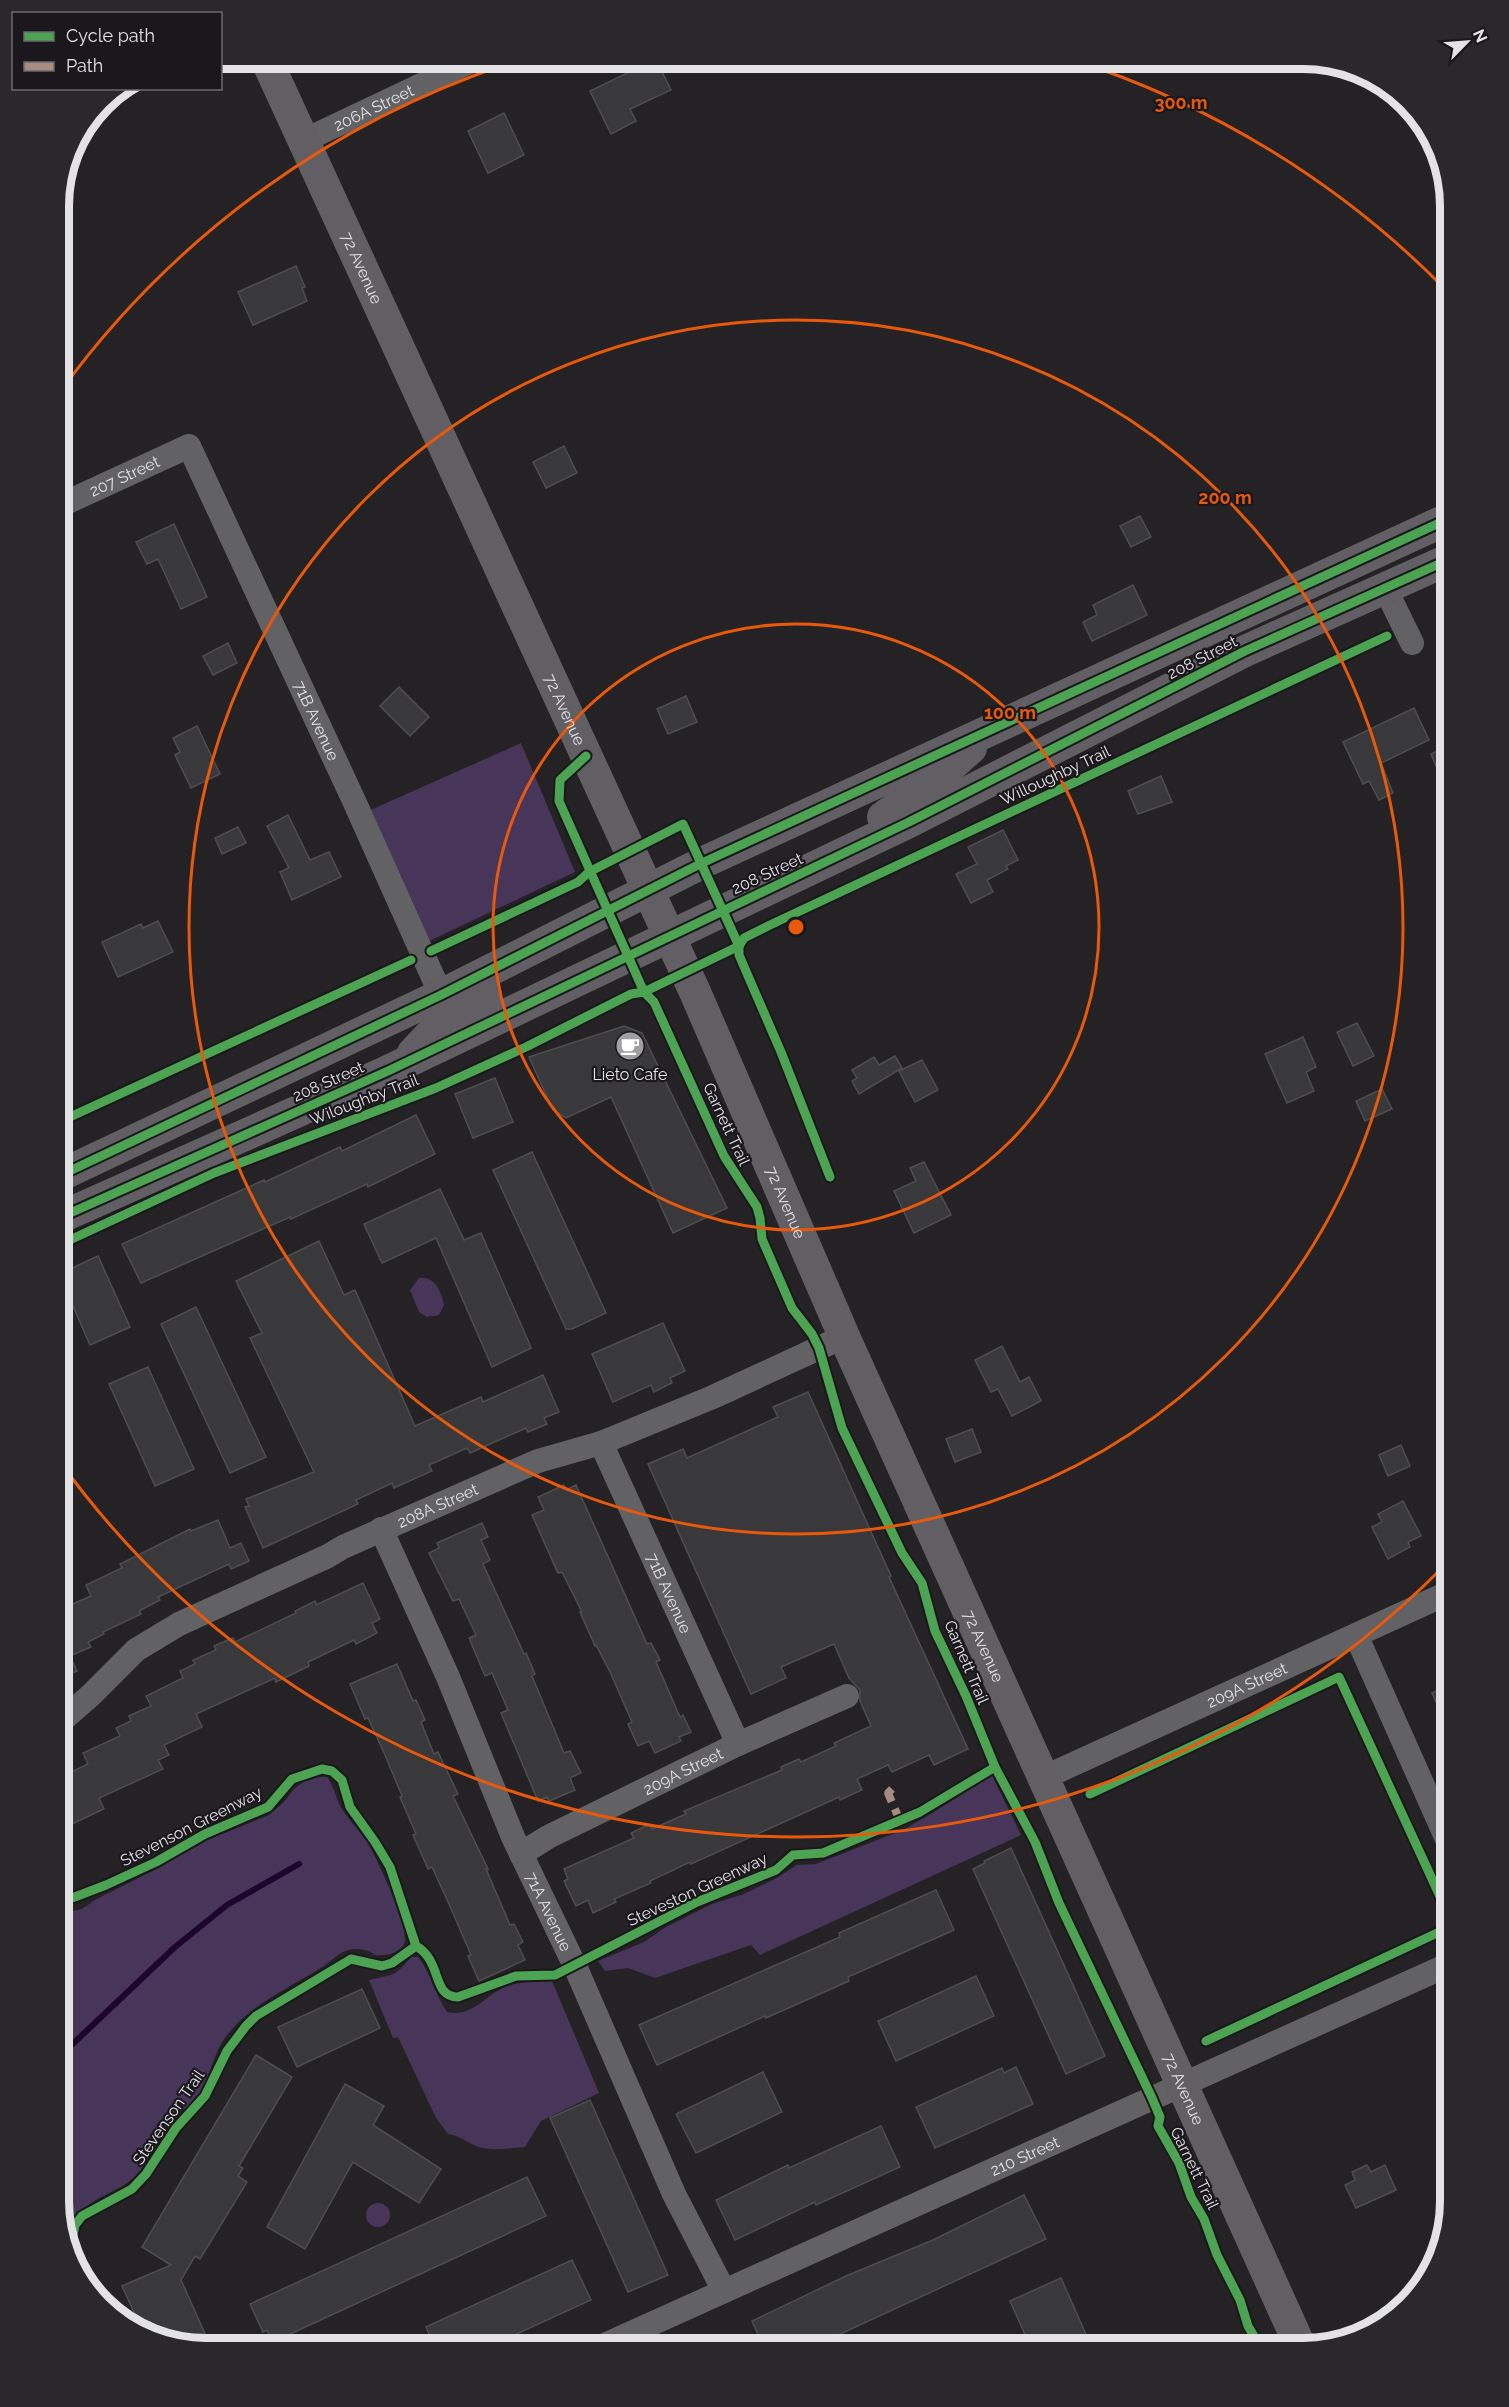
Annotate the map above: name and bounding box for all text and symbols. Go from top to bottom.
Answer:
legend [12,12,222,90]
north arrow [1437,12,1497,72]
text: Cycle path [66,25,155,46]
text: N [1469,26,1491,45]
text: Path [66,55,103,76]
street label: 206A Street [331,81,417,135]
text: 300 m [1154,92,1208,113]
street label: 72 Avenue [337,229,386,307]
street label: 207 Street [87,452,163,501]
text: 200 m [1198,487,1252,508]
street label: 208 Street [1164,631,1241,683]
street label: 72 Avenue [540,671,589,749]
street label: 71B Avenue [290,678,343,764]
text: 100 m [984,702,1036,723]
street label: Willoughby Trail [997,741,1114,809]
street label: 208 Street [729,849,806,898]
centre of rings [786,917,806,937]
cafe icon: Lieto Cafe [614,1030,646,1062]
street label: 208 Street [290,1057,367,1106]
place label: Lieto Cafe [593,1065,668,1084]
street label: Wiloughby Trail [307,1070,422,1129]
street label: Garnett Trail [699,1080,754,1169]
street label: 72 Avenue [762,1163,810,1241]
street label: 208A Street [394,1479,482,1532]
street label: 71B Avenue [642,1550,695,1636]
street label: 72 Avenue [959,1607,1008,1685]
street label: Garnett Trail [940,1617,993,1708]
street label: 209A Street [1204,1658,1291,1712]
street label: 209A Street [640,1744,727,1799]
street label: Stevenson Greenway [117,1782,265,1870]
street label: Steveston Greenway [624,1849,770,1930]
street label: 71A Avenue [521,1869,576,1955]
street label: 72 Avenue [1159,2050,1208,2128]
street label: Stevenson Trail [129,2066,209,2168]
street label: Garnett Trail [1166,2124,1223,2213]
street label: 210 Street [987,2132,1063,2180]

